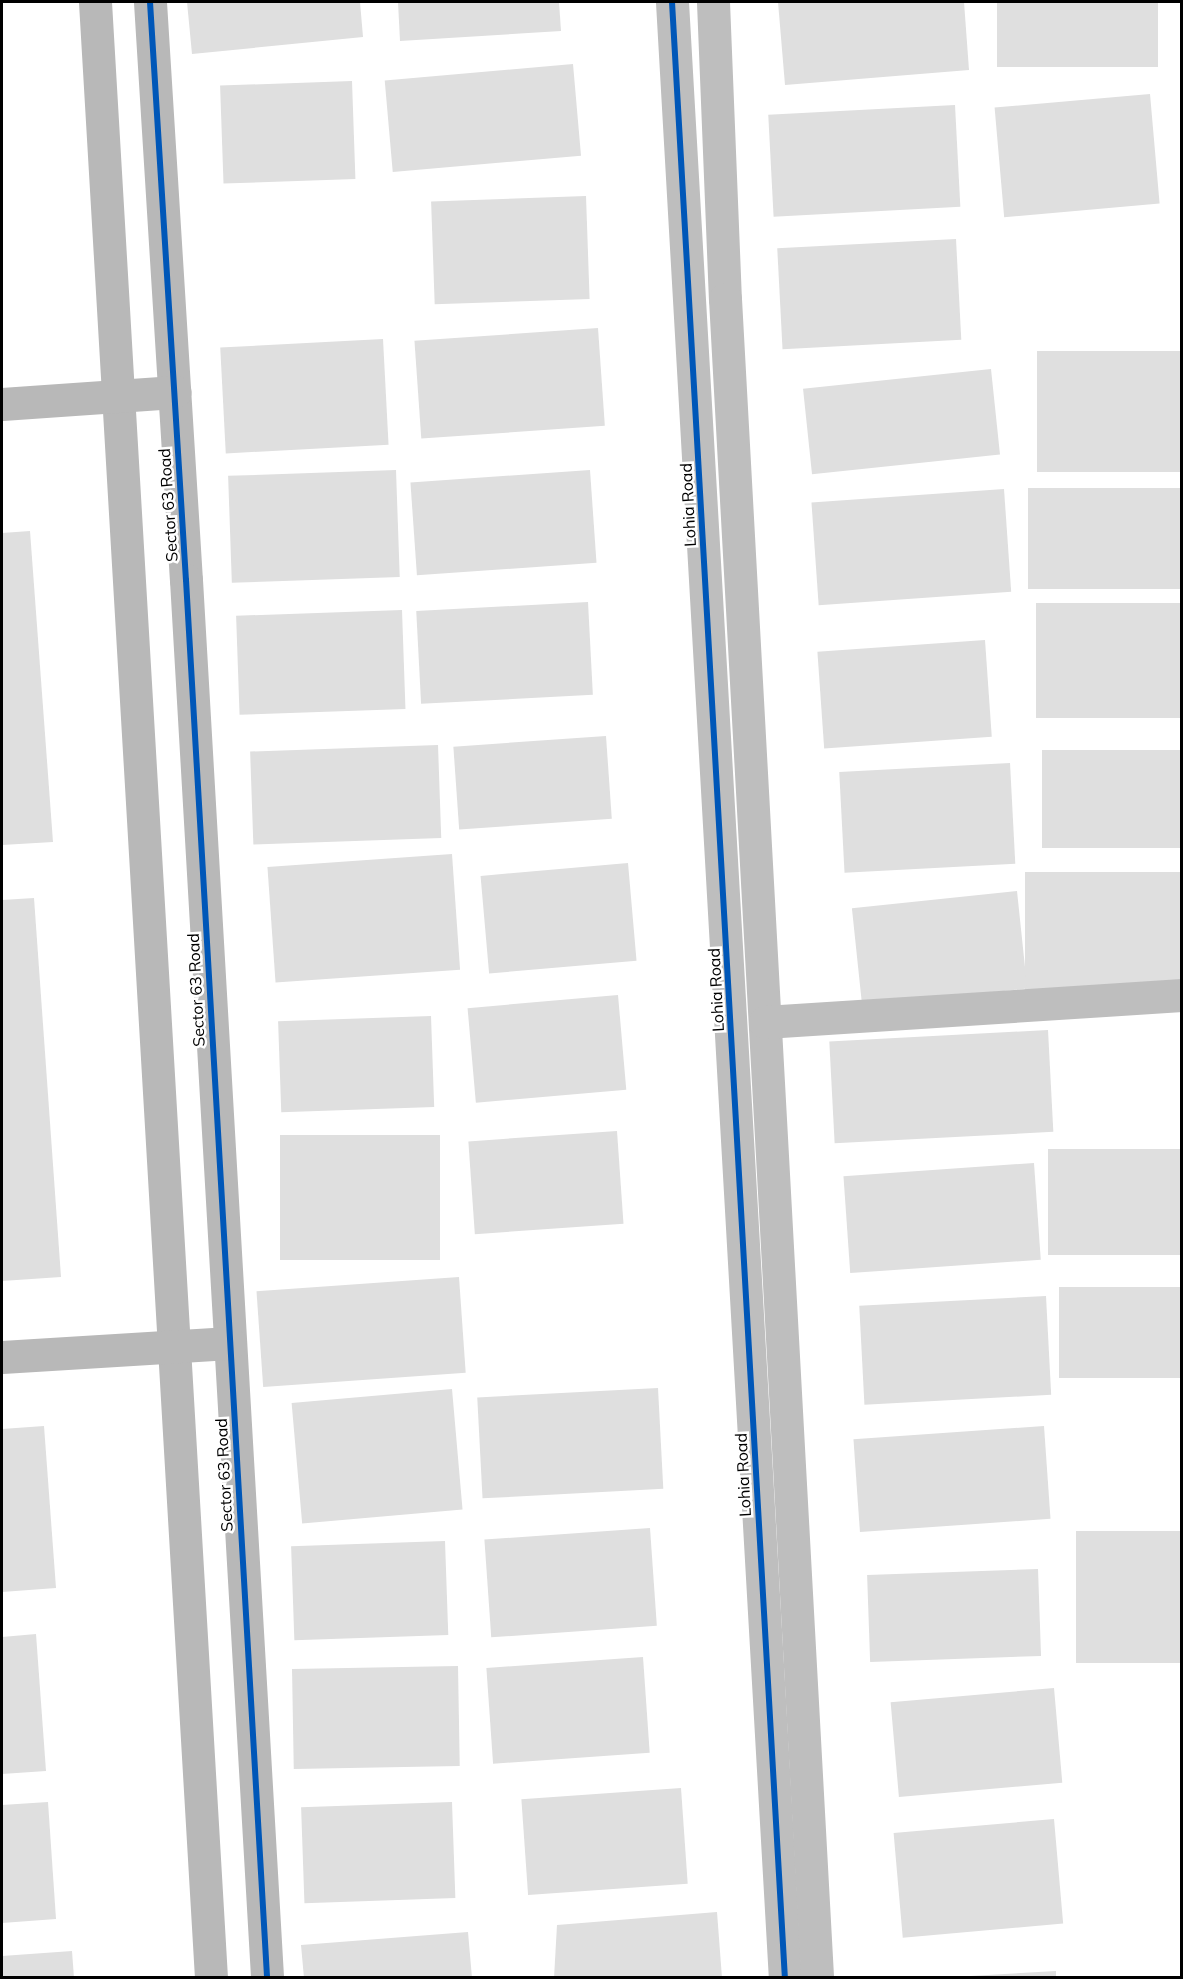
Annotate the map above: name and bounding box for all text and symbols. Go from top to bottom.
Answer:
street label: Sector 63 Road [154,448,182,562]
street label: Lohia Road [676,463,700,547]
street label: Sector 63 Road [183,933,209,1047]
street label: Lohia Road [704,948,728,1032]
street label: Sector 63 Road [211,1418,237,1532]
street label: Lohia Road [731,1433,755,1517]

